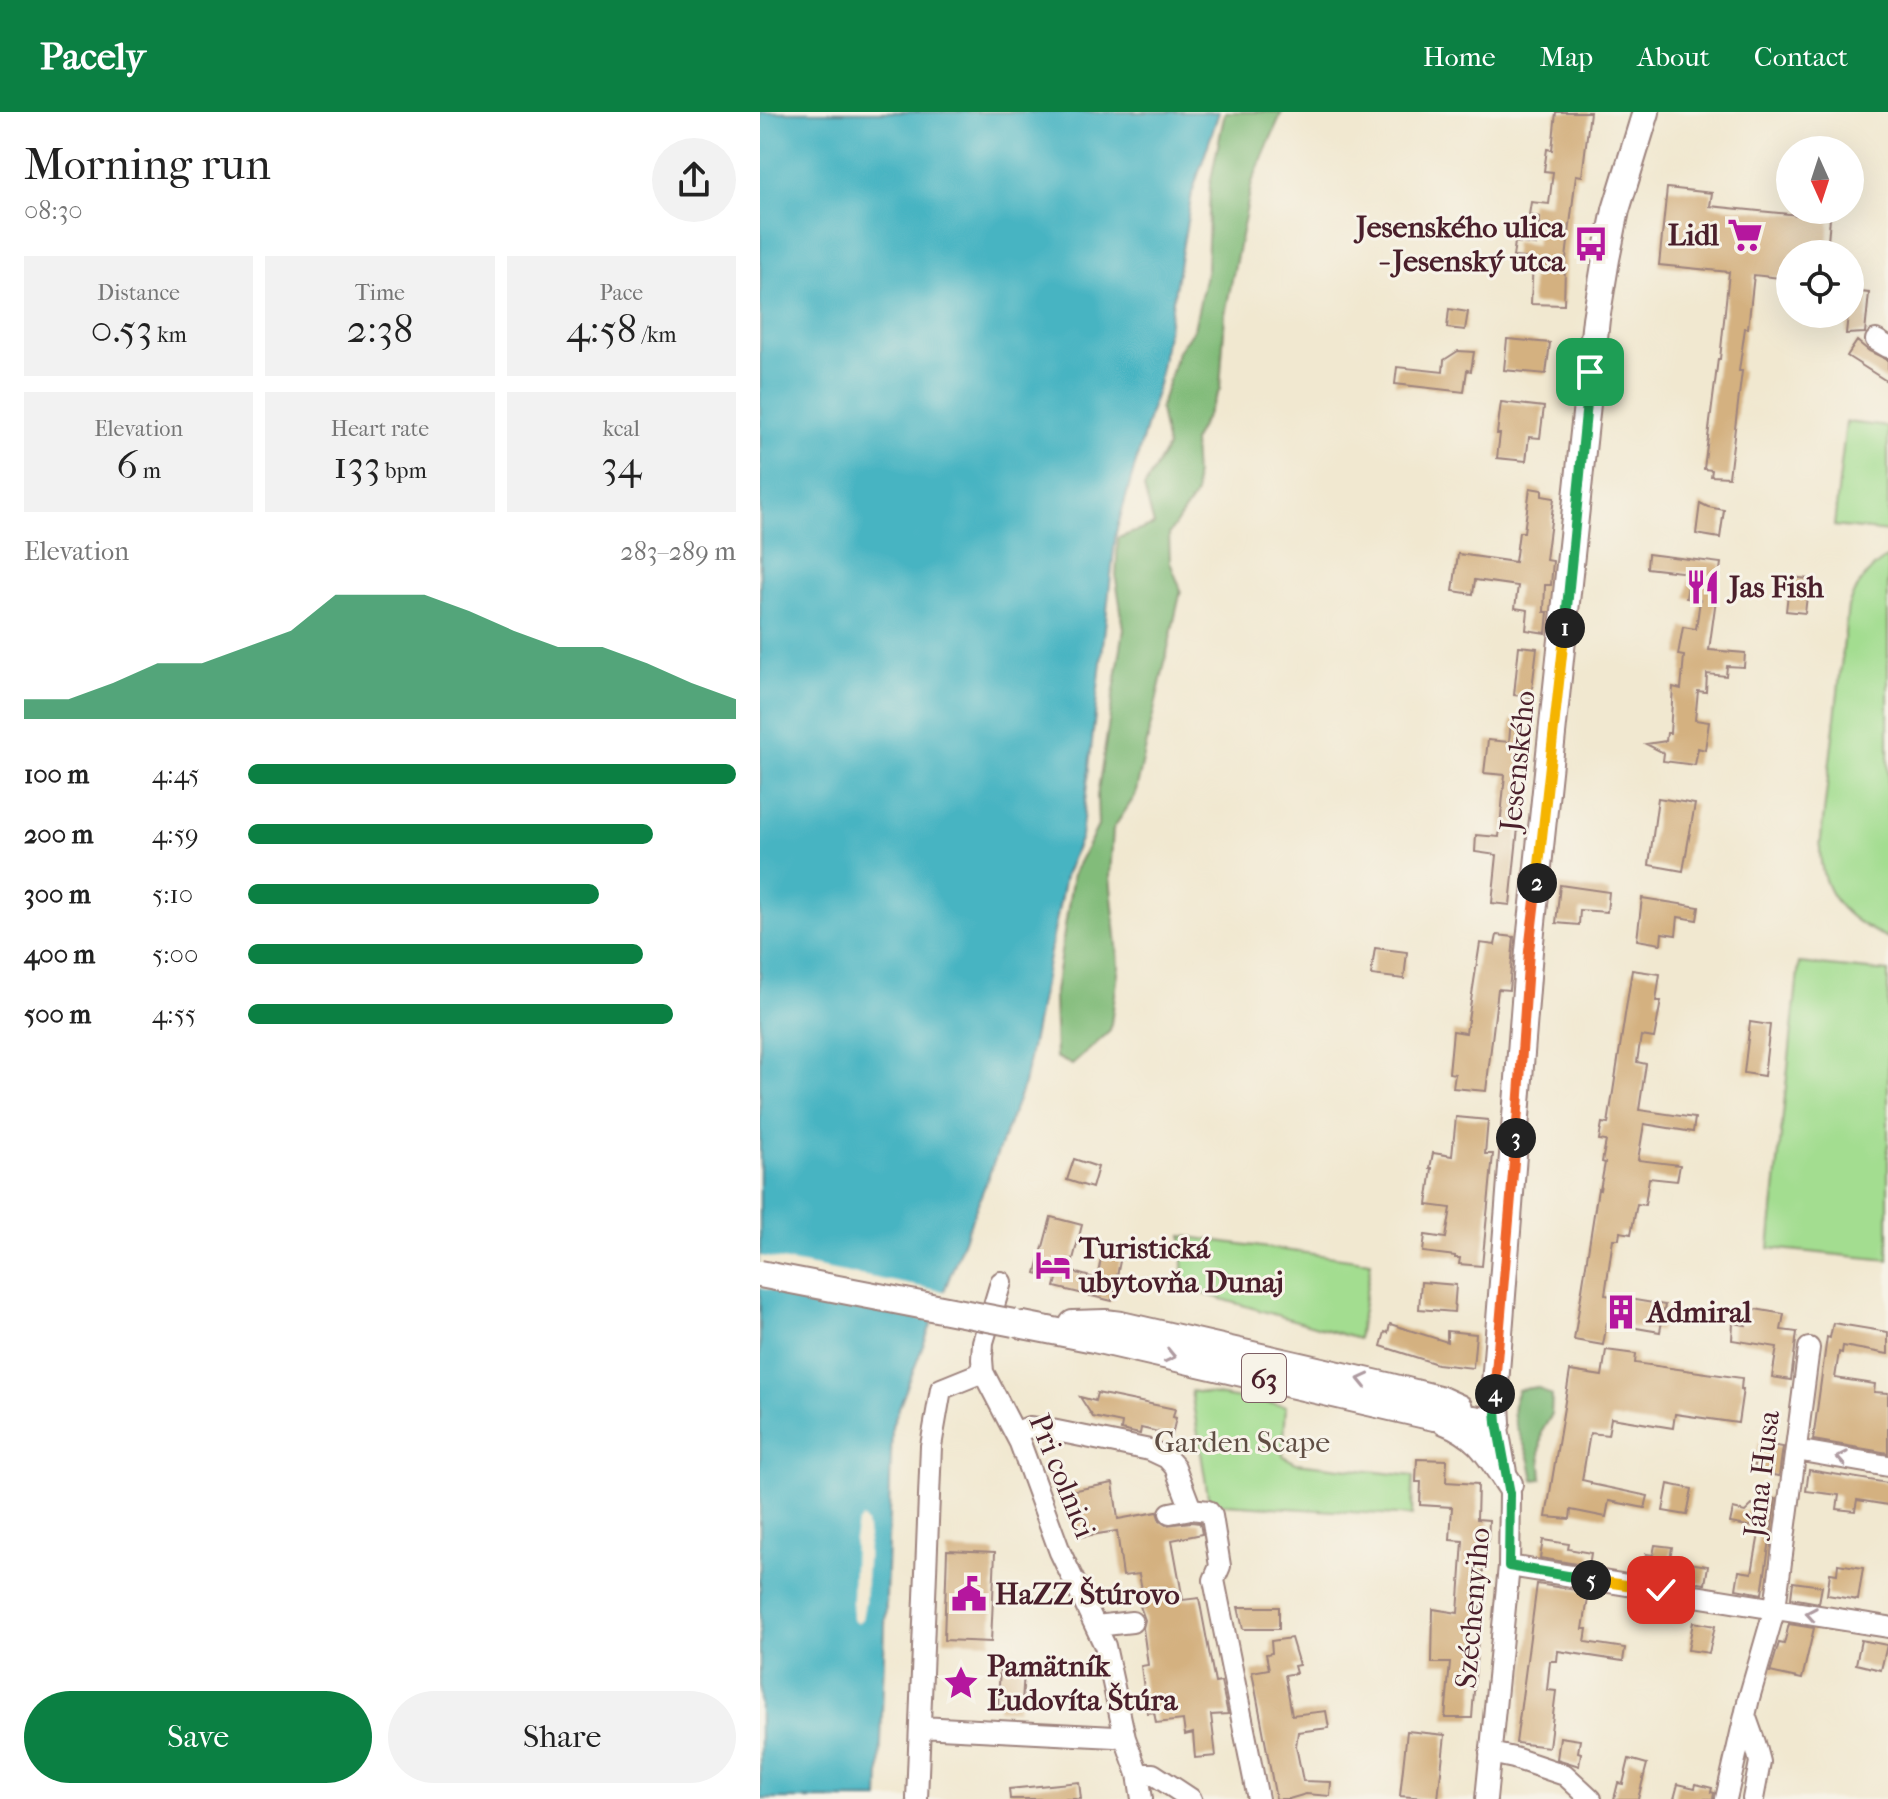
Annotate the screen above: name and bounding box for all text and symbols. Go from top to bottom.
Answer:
text: Pacely [40,34,146,79]
text: Home [1423,40,1496,73]
text: Map [1540,40,1593,73]
text: About [1637,40,1710,73]
text: Contact [1754,40,1848,73]
north arrow [1776,136,1864,224]
map controls [1776,136,1864,328]
button: share [652,138,736,222]
text: Morning run [24,139,271,190]
text: 08:30 [24,195,83,226]
place label: Jesenského ulica - Jesenský utca [1353,210,1566,279]
supermarket icon: Lidl [1726,216,1764,254]
place label: Lidl [1668,218,1720,253]
bus stop icon: Jesenského ulica - Jesenský utca [1572,225,1610,263]
button: locate [1776,240,1864,328]
text: Distance [97,280,180,306]
text: Time [355,280,405,306]
text: Pace [599,280,643,306]
text: 0.53 [91,306,152,352]
text: 2:38 [347,306,413,352]
text: 4:58 [566,306,637,352]
text: km [152,322,187,348]
text: /km [637,322,677,348]
pin [1556,338,1624,406]
icon: arrive [1568,350,1612,394]
text: Elevation [94,416,183,442]
text: Heart rate [331,416,429,442]
text: kcal [603,416,640,442]
text: 6 [116,442,138,488]
text: 133 [333,442,380,488]
text: 34 [601,442,641,488]
text: m [138,458,161,484]
text: bpm [380,458,427,484]
text: Elevation [24,536,129,567]
text: 283–289 m [620,536,736,567]
restaurant icon: Jas Fish [1684,568,1722,606]
place label: Jas Fish [1726,570,1825,605]
pin: 1 [1545,608,1585,648]
text: 1 [1561,615,1569,641]
street label: Jesenského [1493,689,1543,835]
text: 100 m [24,759,89,790]
text: 4:45 [152,759,200,790]
text: 200 m [24,819,93,850]
text: 4:59 [152,819,199,850]
pin: 2 [1517,863,1557,903]
text: 2 [1531,870,1543,896]
text: 300 m [24,879,91,910]
text: 5:10 [152,879,193,910]
text: 400 m [24,939,95,970]
text: 5:00 [152,939,198,970]
text: 500 m [24,999,91,1030]
text: 4:55 [152,999,196,1030]
pin: 3 [1496,1118,1536,1158]
text: 3 [1511,1125,1521,1151]
place label: Turistická ubytovňa Dunaj [1078,1231,1284,1300]
hotel icon: Turistická ubytovňa Dunaj [1034,1246,1072,1284]
building icon: Admiral [1602,1293,1640,1331]
place label: Admiral [1645,1295,1752,1330]
one-way arrow [1162,1347,1176,1364]
road number: 63 [1242,1354,1286,1402]
one-way arrow [1357,1373,1370,1390]
pin: 4 [1475,1374,1515,1414]
text: 4 [1489,1381,1502,1407]
street label: Jána Husa [1737,1407,1787,1541]
street label: Pri colnici [1021,1409,1103,1543]
park label: Garden Scape [1154,1425,1330,1460]
one-way arrow [1835,1451,1849,1468]
street label: Széchenyiho [1449,1526,1497,1690]
pin [1627,1556,1695,1624]
pin: 5 [1571,1560,1611,1600]
text: 5 [1586,1567,1596,1593]
icon: check [1639,1568,1683,1612]
public building icon: HaZZ Štúrovo [950,1575,988,1613]
place label: HaZZ Štúrovo [995,1576,1180,1612]
one-way arrow [1804,1606,1818,1623]
place label: Pamätník Ľudovíta Štúra [987,1649,1179,1718]
place icon: Pamätník Ľudovíta Štúra [942,1664,980,1702]
button: Save [24,1691,372,1783]
button: Share [388,1691,736,1783]

